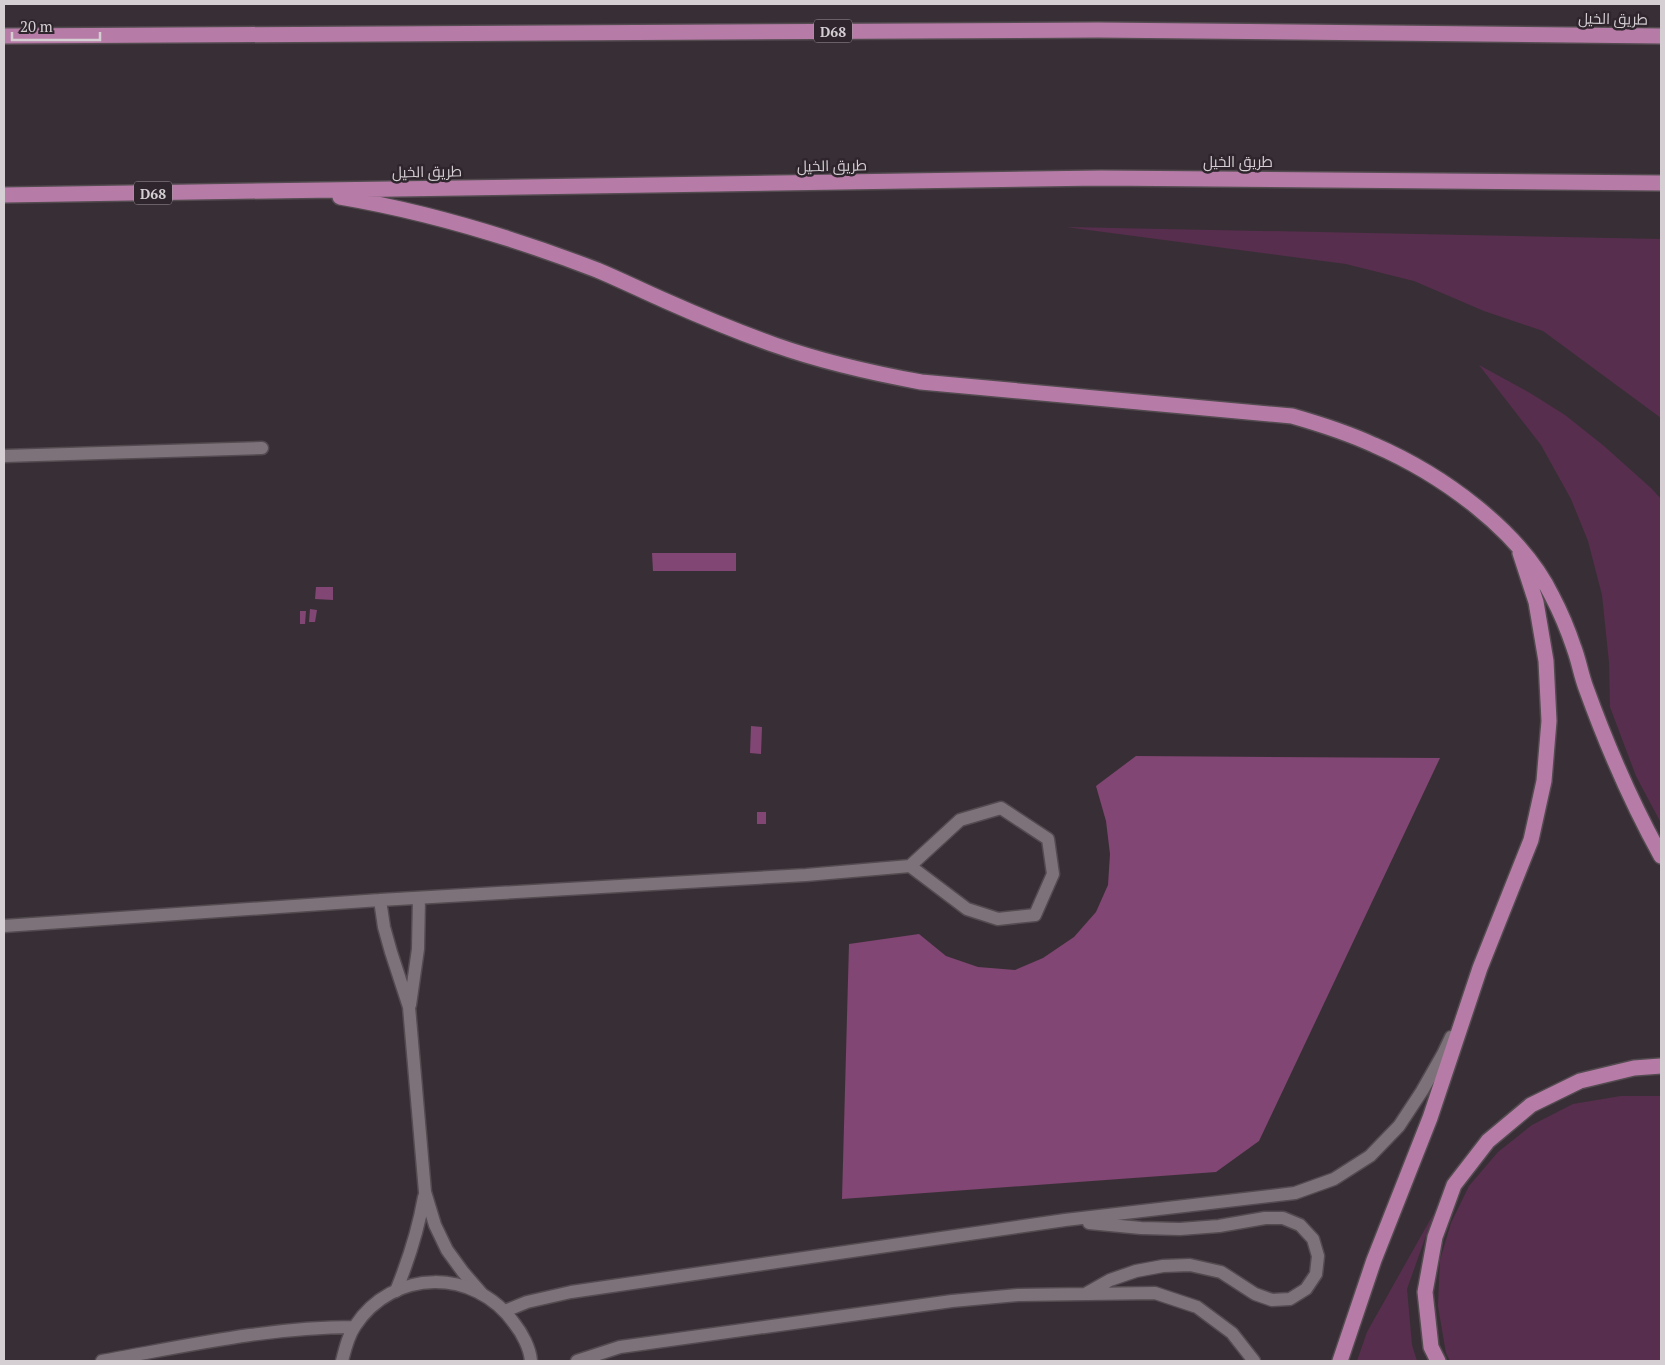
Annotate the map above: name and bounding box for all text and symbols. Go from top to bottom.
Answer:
street label: طريق الخيل [1578,7,1648,30]
scale bar [12,10,100,42]
text: 20 m [20,16,53,36]
road number: D68 [814,20,852,42]
street label: طريق الخيل [1203,151,1273,172]
street label: طريق الخيل [797,154,867,177]
street label: طريق الخيل [392,160,462,183]
road number: D68 [134,182,172,204]

